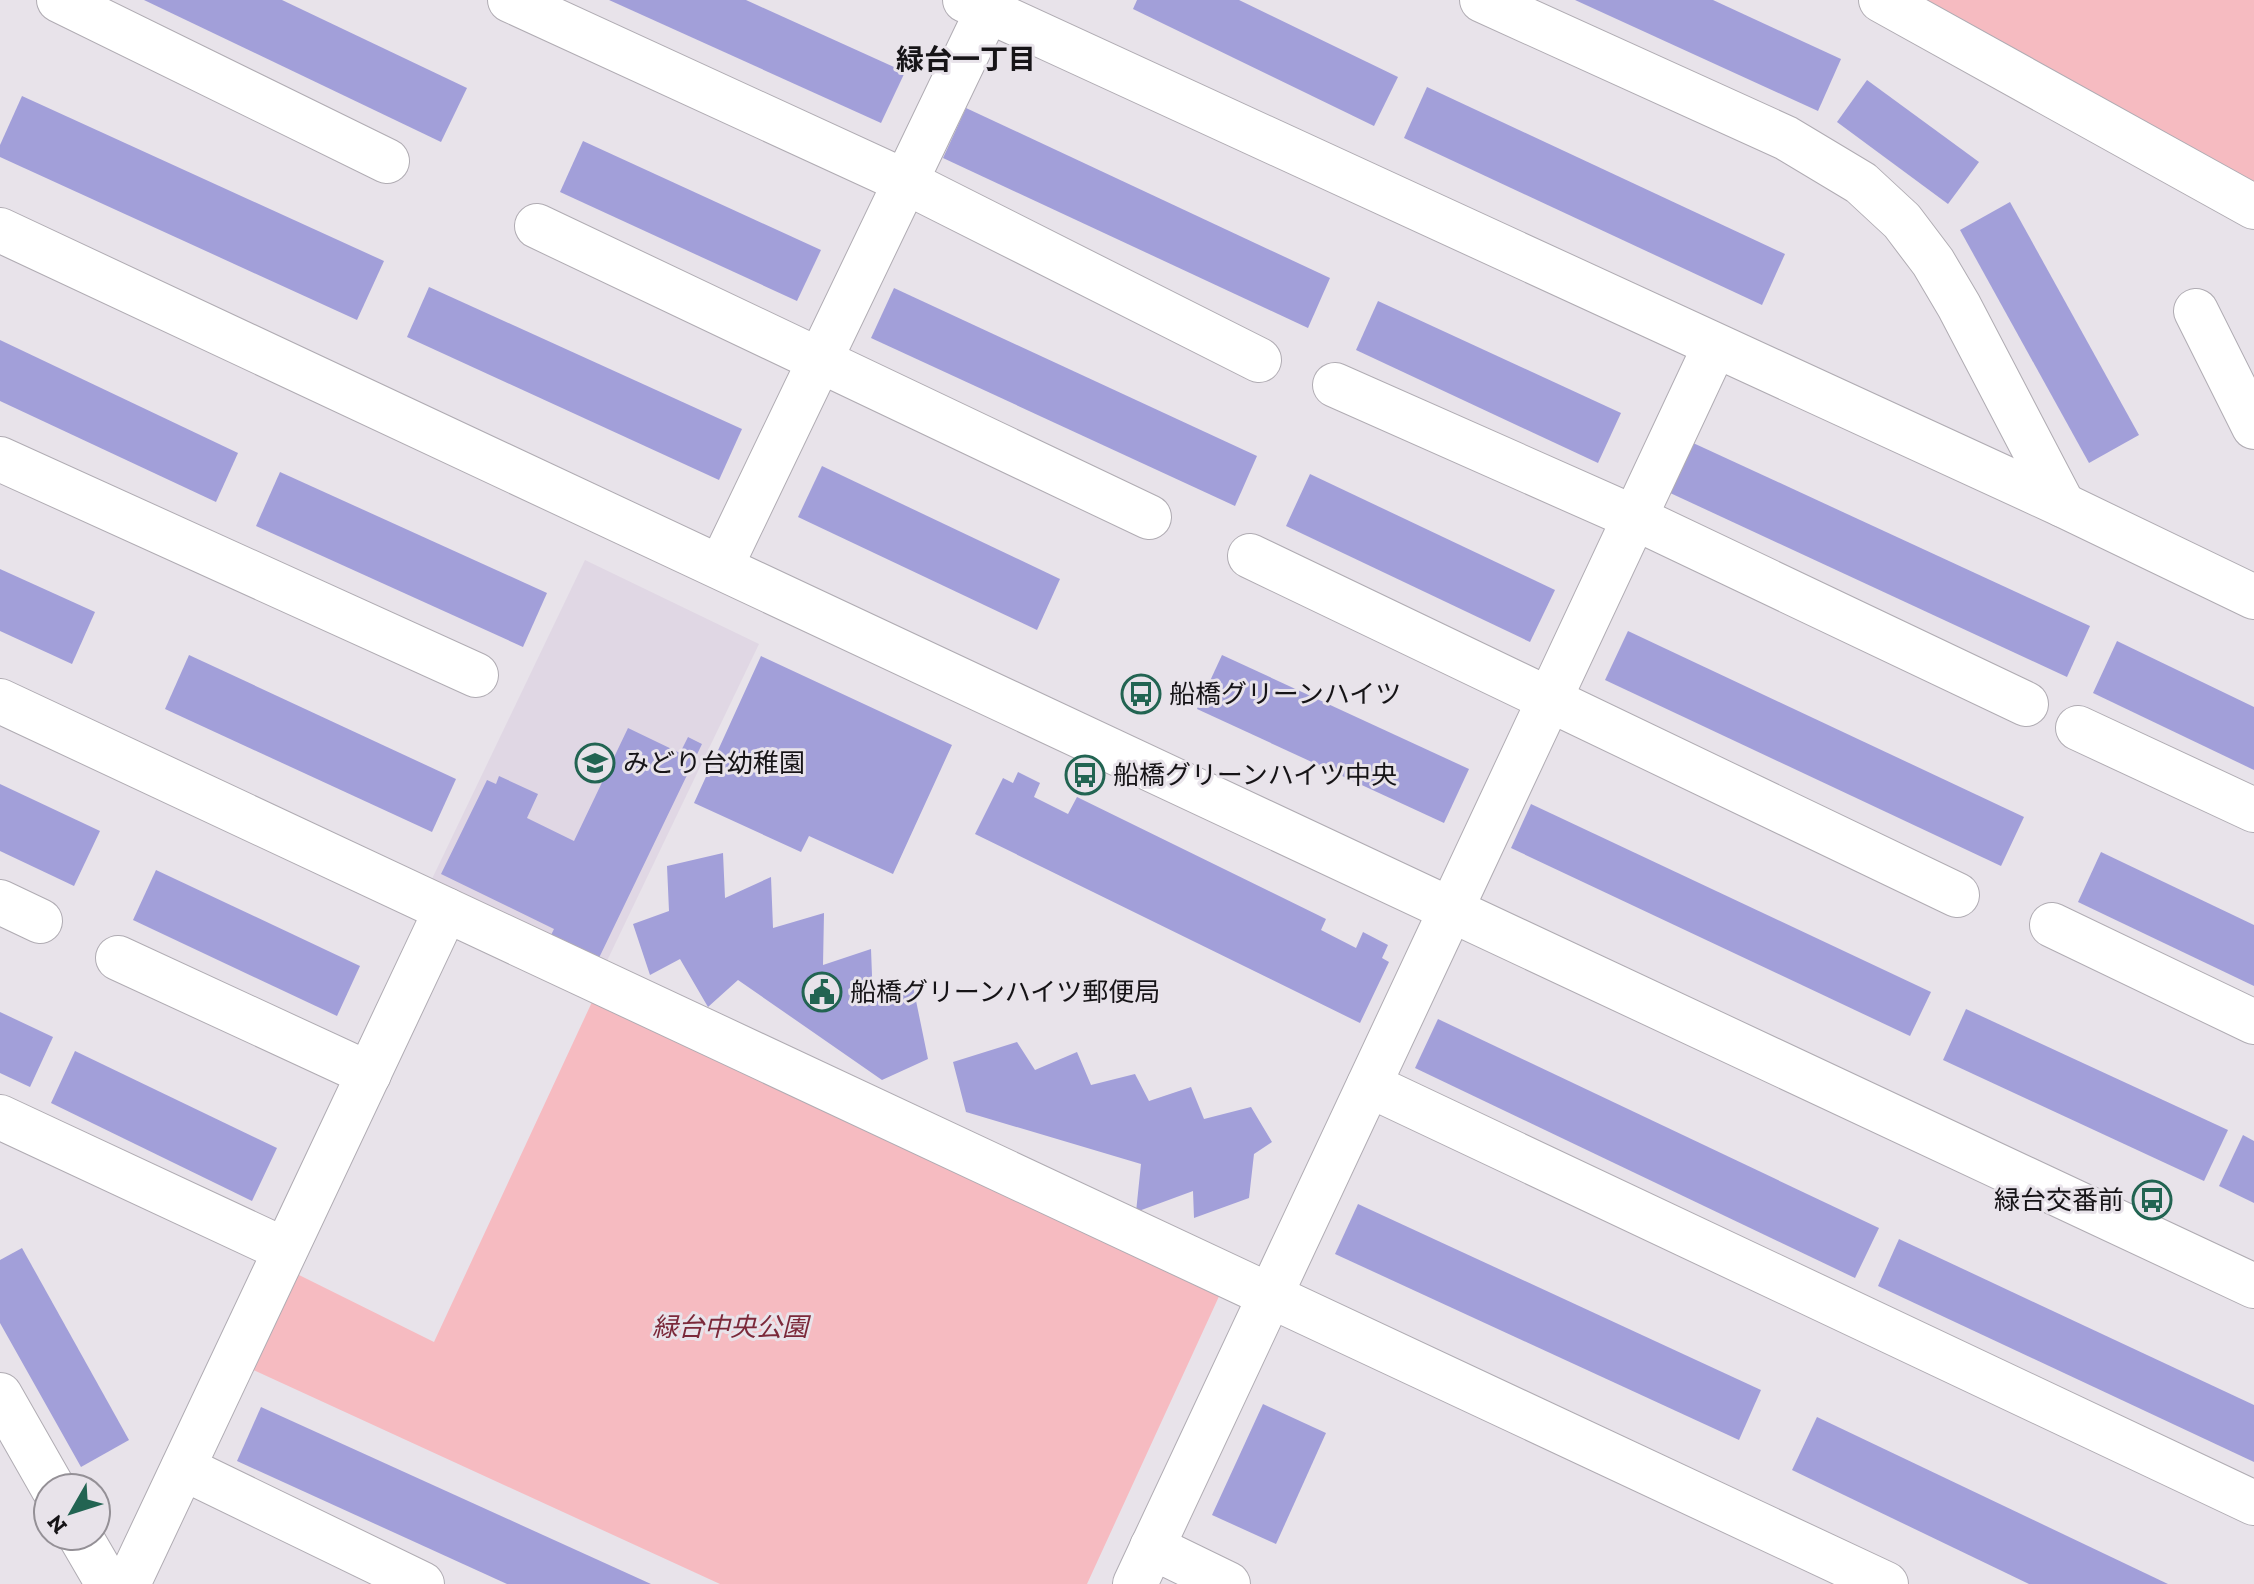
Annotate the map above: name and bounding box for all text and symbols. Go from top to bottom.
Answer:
district label: 緑台一丁目 [896,43,1036,76]
bus stop icon: 船橋グリーンハイツ [1120,673,1162,715]
place label: 船橋グリーンハイツ [1169,678,1401,710]
school or university icon: みどり台幼稚園 [574,742,616,784]
place label: みどり台幼稚園 [623,747,805,779]
bus stop icon: 船橋グリーンハイツ中央 [1064,754,1106,796]
place label: 船橋グリーンハイツ中央 [1113,759,1397,791]
public building icon: 船橋グリーンハイツ郵便局 [801,971,843,1013]
place label: 船橋グリーンハイツ郵便局 [850,976,1160,1008]
bus stop icon: 緑台交番前 [2131,1179,2173,1221]
place label: 緑台交番前 [1994,1184,2124,1216]
park label: 緑台中央公園 [652,1311,812,1343]
north arrow [32,1472,112,1552]
text: N [41,1509,73,1539]

